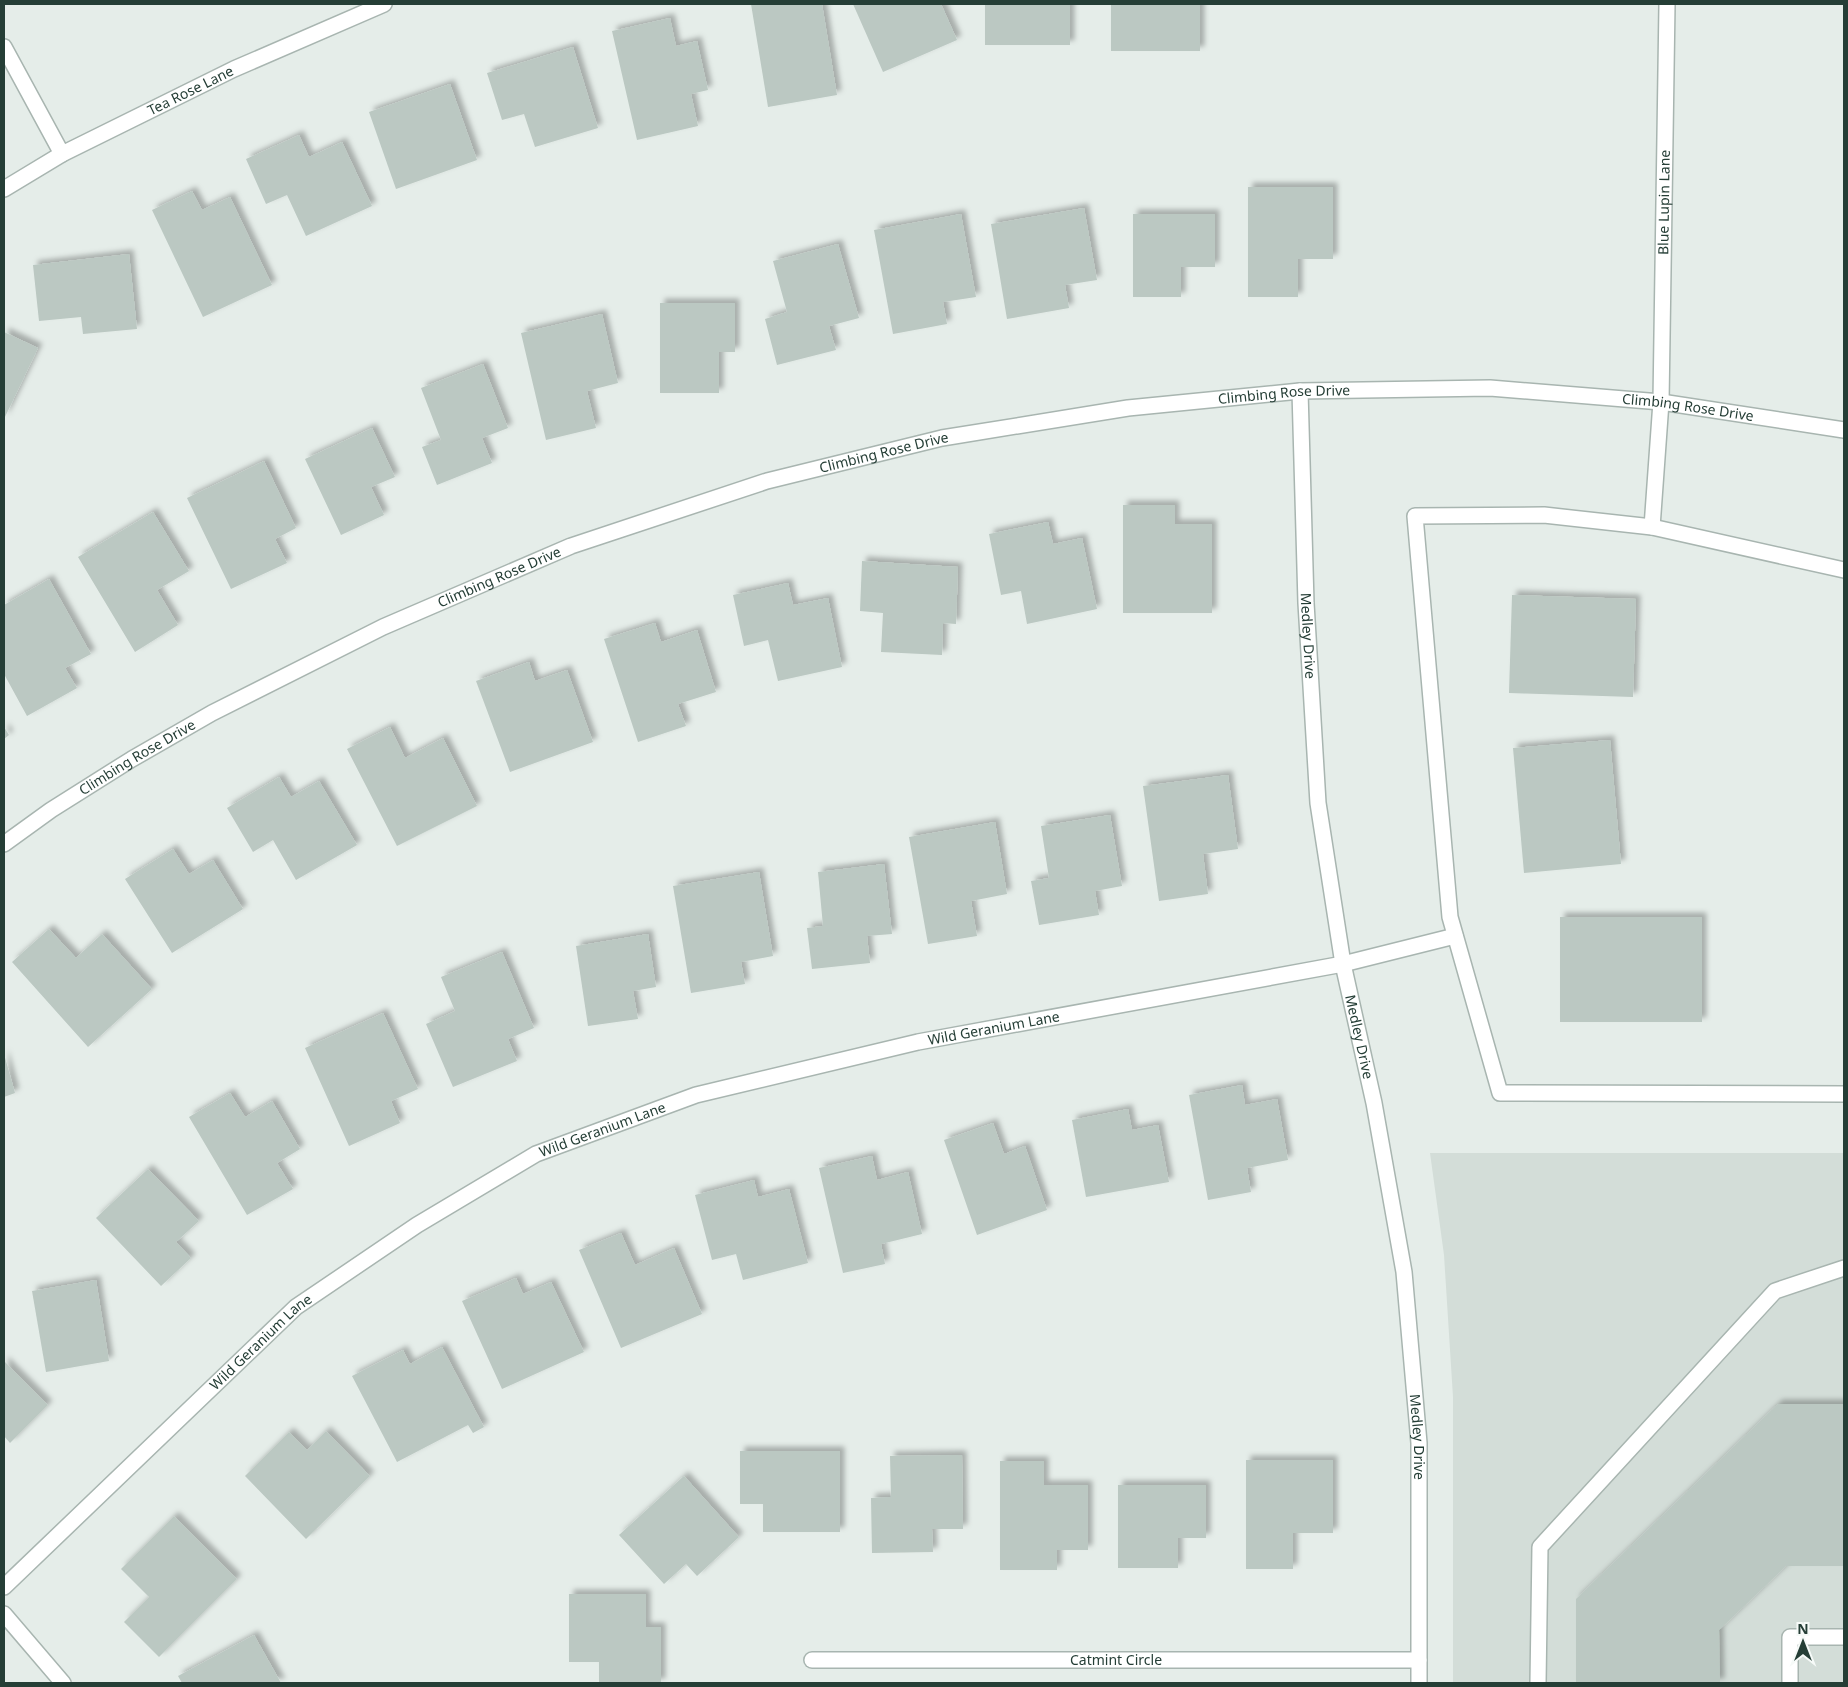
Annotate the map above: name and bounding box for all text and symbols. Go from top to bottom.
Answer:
street label: Tea Rose Lane [144,61,236,119]
street label: Blue Lupin Lane [1653,149,1674,255]
street label: Climbing Rose Drive [1217,380,1350,408]
street label: Climbing Rose Drive [1621,389,1755,425]
street label: Climbing Rose Drive [817,427,950,477]
street label: Climbing Rose Drive [434,541,564,611]
street label: Medley Drive [1297,593,1321,679]
street label: Climbing Rose Drive [75,715,199,799]
street label: Medley Drive [1341,993,1378,1081]
street label: Wild Geranium Lane [926,1006,1061,1049]
street label: Wild Geranium Lane [536,1097,668,1161]
street label: Wild Geranium Lane [205,1289,315,1394]
street label: Medley Drive [1406,1393,1429,1480]
north arrow [1778,1617,1828,1667]
text: N [1797,1619,1809,1638]
street label: Catmint Circle [1070,1650,1162,1669]

